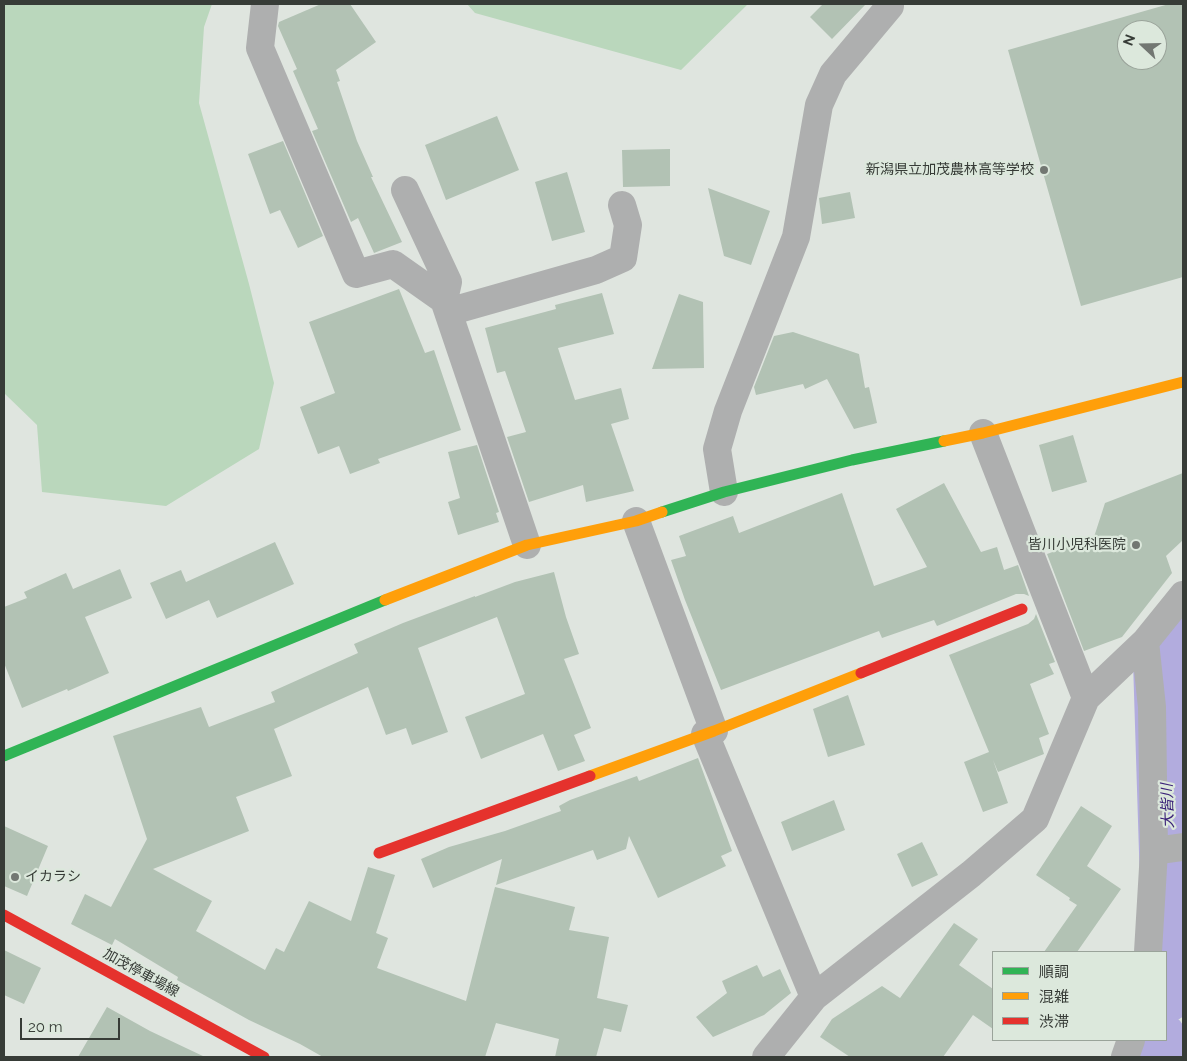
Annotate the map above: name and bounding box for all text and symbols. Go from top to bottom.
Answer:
north arrow [1117,20,1167,70]
text: N [1120,32,1138,48]
place label: 新潟県立加茂農林高等学校 [866,162,1034,178]
marker: 新潟県立加茂農林高等学校 [1038,164,1050,176]
place label: 皆川小児科医院 [1028,537,1126,553]
marker: 皆川小児科医院 [1130,539,1142,551]
water label: 大皆川 [1158,783,1178,829]
place label: イカラシ [25,869,81,885]
marker: イカラシ [9,871,21,883]
street label: 加茂停車場線 [100,945,182,1001]
legend [992,951,1167,1041]
text: 順調 [1039,963,1069,981]
text: 混雑 [1039,988,1069,1006]
scale bar [22,1008,122,1040]
text: 渋滞 [1039,1013,1069,1031]
text: 20 m [28,1018,63,1036]

